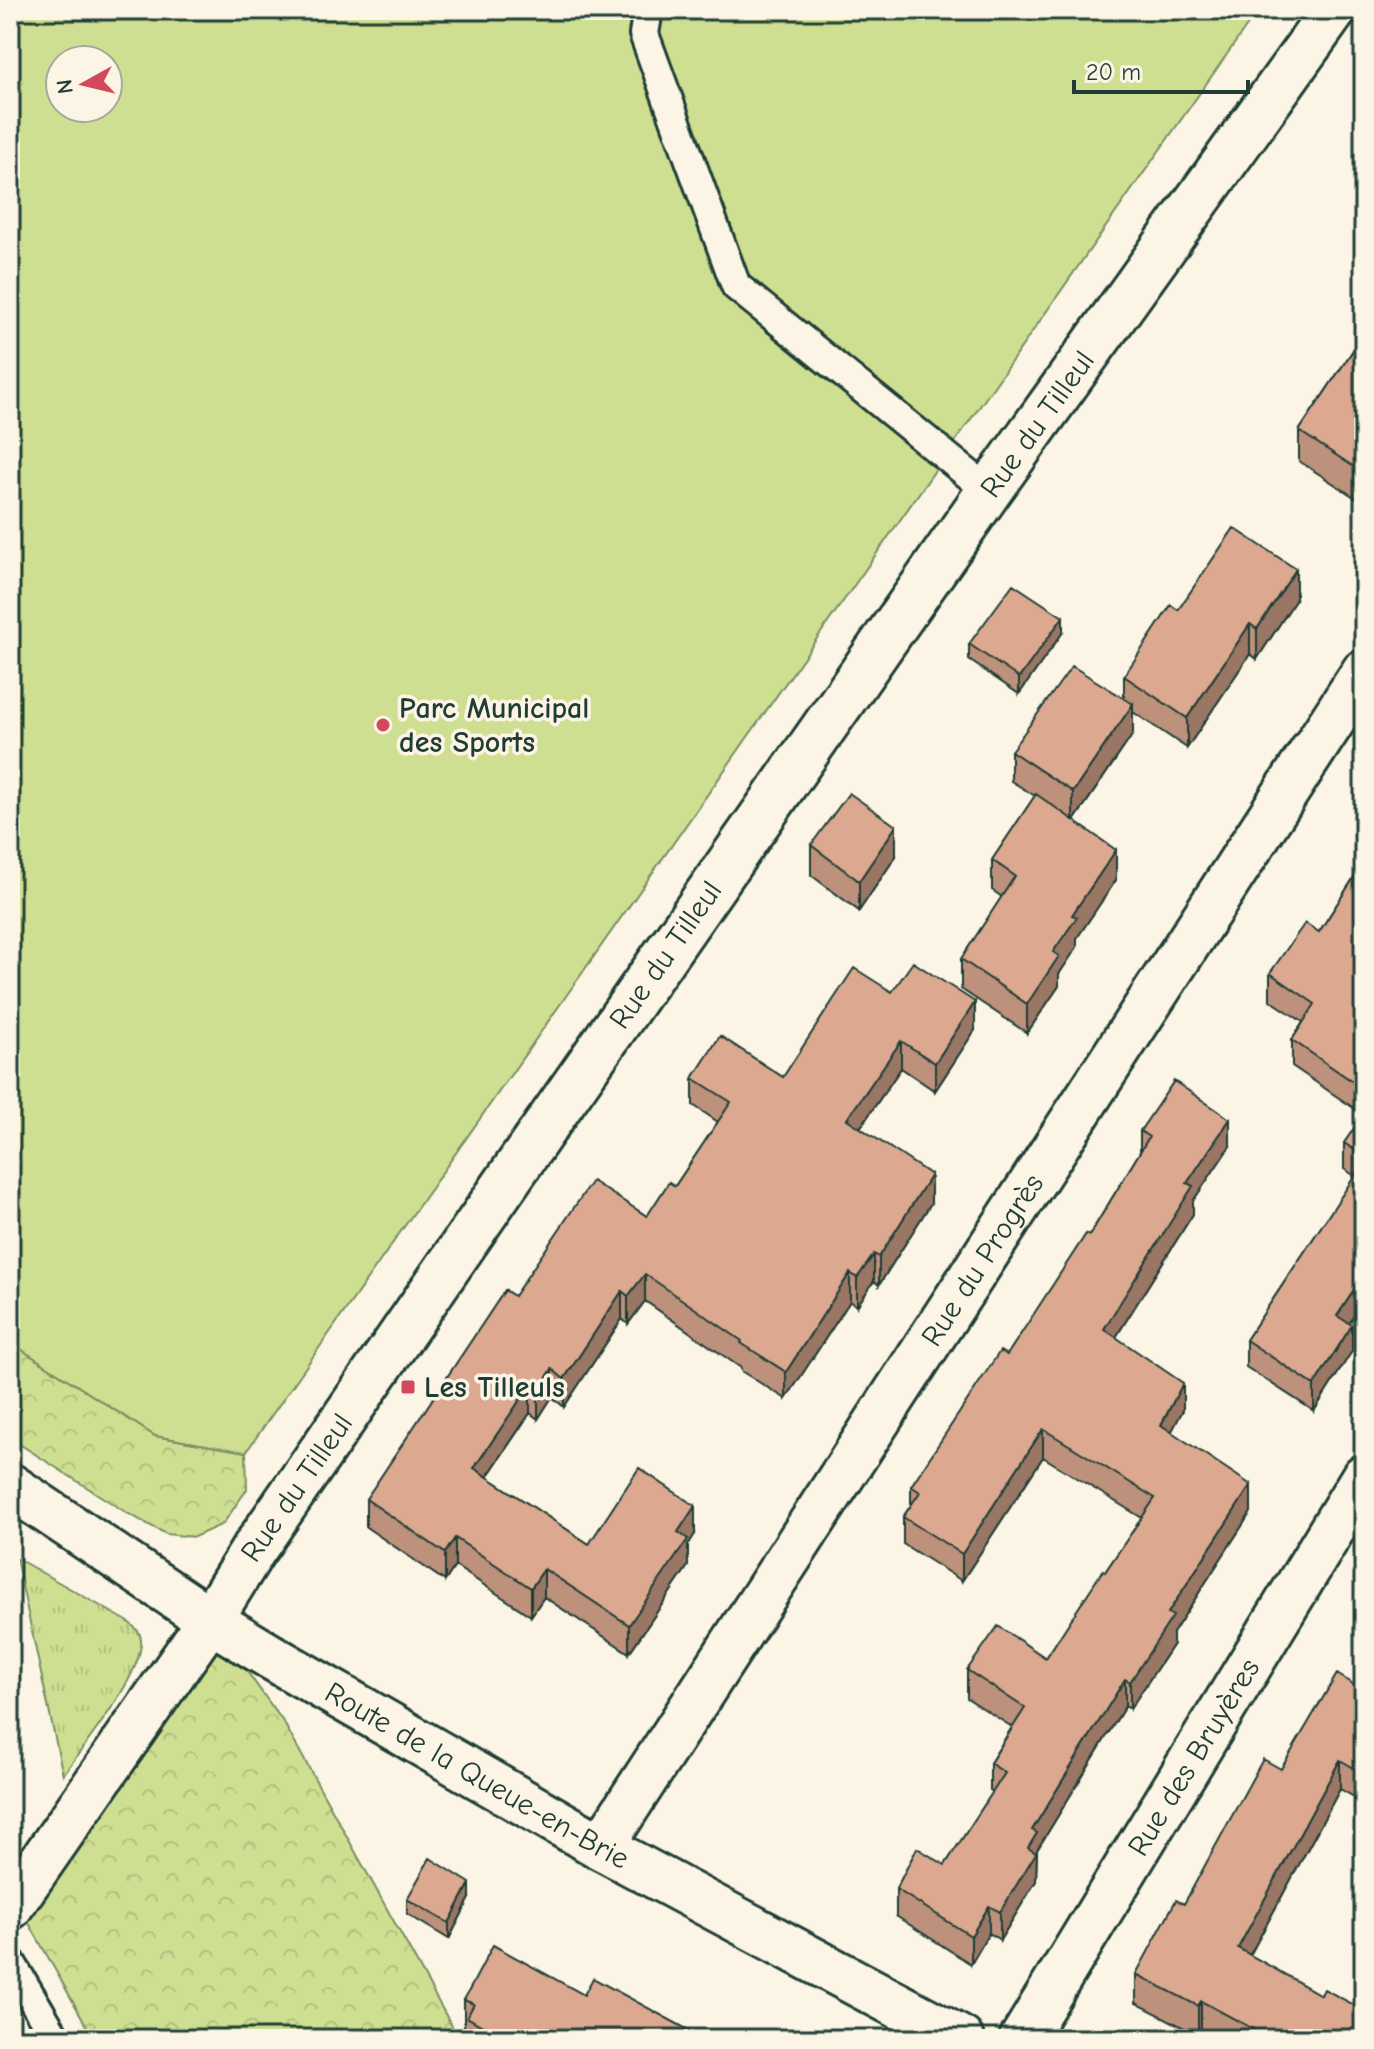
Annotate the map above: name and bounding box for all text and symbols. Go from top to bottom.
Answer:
north arrow [44,44,124,124]
scale bar [1074,44,1248,94]
text: 20 m [1086,58,1141,86]
text: N [51,78,79,96]
street label: Rue du Tilleul [973,344,1101,504]
place label: Parc Municipal des Sports [399,691,589,760]
marker: Parc Municipal des Sports [374,716,392,734]
street label: Rue du Tilleul [602,874,729,1035]
street label: Rue du Progrès [914,1167,1051,1353]
place label: Les Tilleuls [424,1370,565,1405]
marker: Les Tilleuls [399,1378,417,1396]
street label: Rue du Tilleul [233,1407,360,1568]
street label: Rue des Bruyères [1120,1652,1267,1862]
street label: Route de la Queue-en-Brie [319,1674,635,1876]

